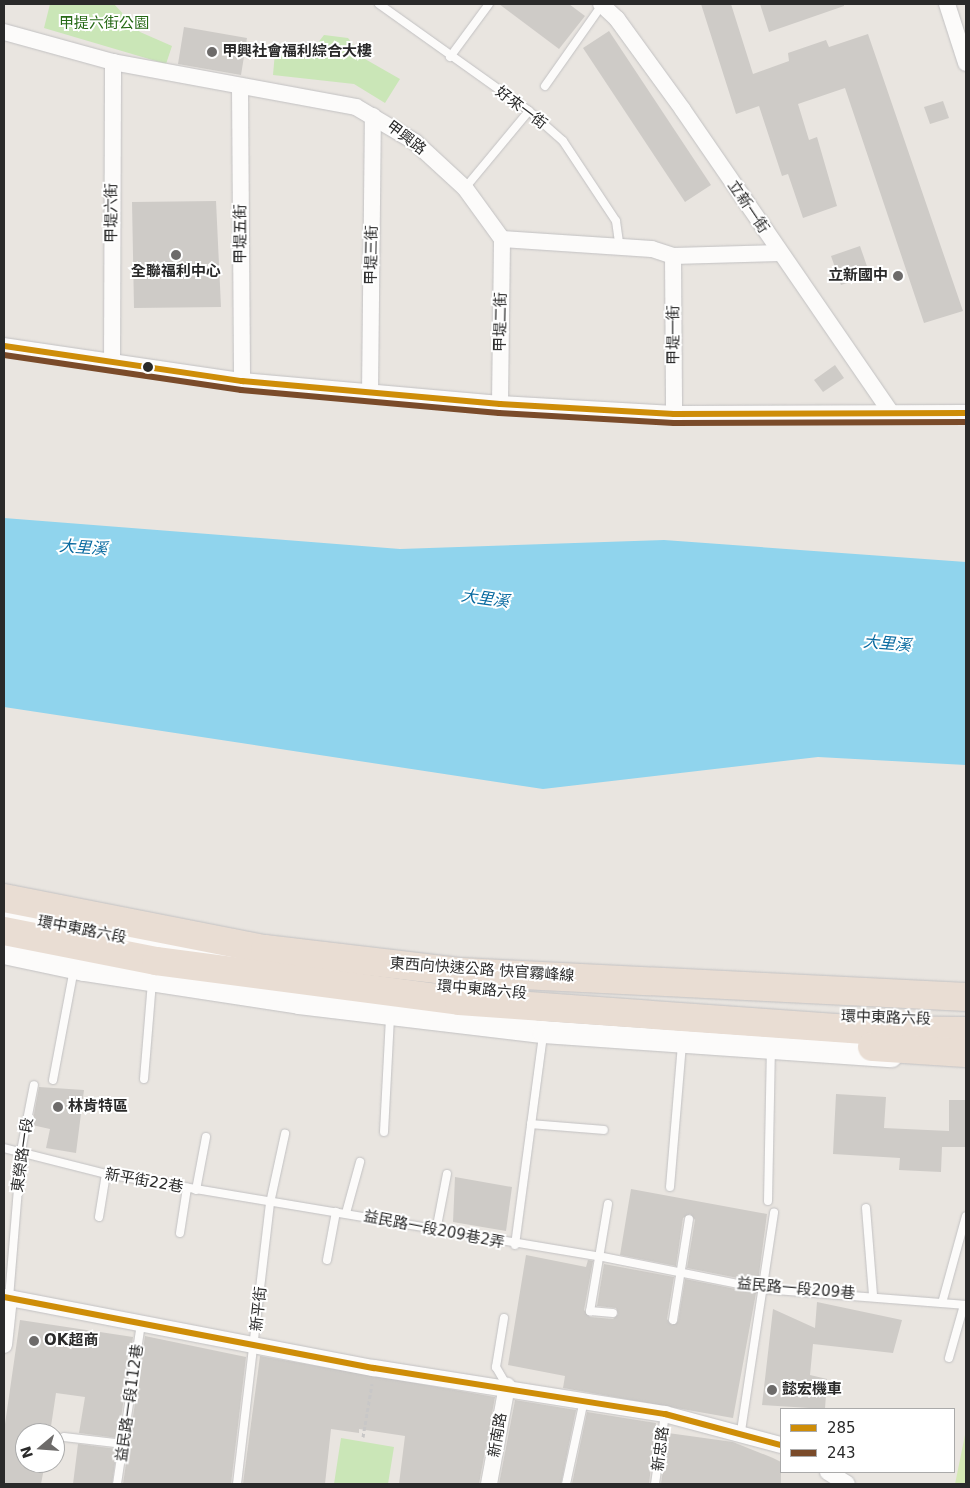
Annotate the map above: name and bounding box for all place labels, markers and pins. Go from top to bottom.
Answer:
place label: 甲興社會福利綜合大樓 [222,43,372,61]
marker: 甲興社會福利綜合大樓 [206,46,218,58]
marker: 全聯福利中心 [170,249,182,261]
place label: 全聯福利中心 [131,263,221,281]
place label: 立新國中 [828,267,888,285]
marker: 立新國中 [892,270,904,282]
unlabelled marker [143,362,153,372]
place label: 林肯特區 [68,1098,128,1116]
marker: 林肯特區 [52,1101,64,1113]
place label: OK超商 [44,1332,98,1350]
marker: OK超商 [28,1335,40,1347]
place label: 懿宏機車 [782,1381,842,1399]
marker: 懿宏機車 [766,1384,778,1396]

